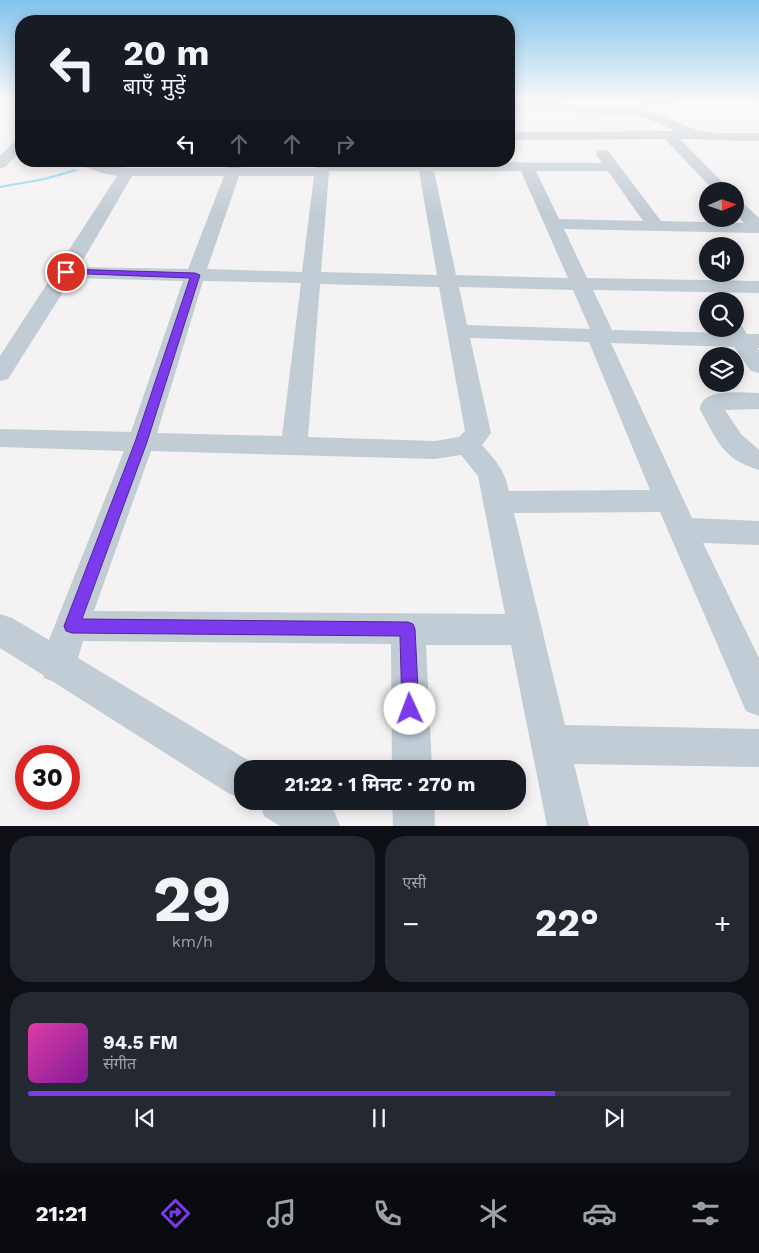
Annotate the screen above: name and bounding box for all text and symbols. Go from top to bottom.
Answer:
text: 20 m [123,32,209,74]
icon: left [40,35,105,100]
text: बाएँ मुड़ें [123,74,186,99]
icon: left [172,130,200,158]
icon: ahead [225,130,253,158]
icon: ahead [278,130,306,158]
icon: right [331,130,359,158]
north arrow [699,182,744,228]
map controls [699,182,744,392]
button: sound [699,237,744,282]
pin [45,251,87,293]
icon: arrive [52,258,80,286]
button: search [699,292,744,337]
button: layers [699,347,744,392]
position arrow [383,682,435,734]
speed limit sign: 30 [15,745,80,810]
text: 21:22 · 1 मिनट · 270 m [285,773,476,796]
text: 29 [153,861,232,937]
text: एसी [403,873,426,892]
text: 22° [535,901,599,945]
text: − [403,907,419,940]
text: + [714,907,731,940]
text: km/h [172,932,213,951]
text: 94.5 FM [103,1031,178,1054]
text: संगीत [103,1054,136,1073]
icon: previous [131,1104,159,1132]
icon: pause [365,1104,393,1132]
icon: next [600,1104,628,1132]
icon: directions [158,1196,193,1231]
icon: music [264,1196,299,1231]
icon: phone [370,1196,405,1231]
icon: climate [476,1196,511,1231]
icon: car [582,1196,617,1231]
icon: filters [688,1196,723,1231]
text: 21:21 [36,1201,87,1226]

